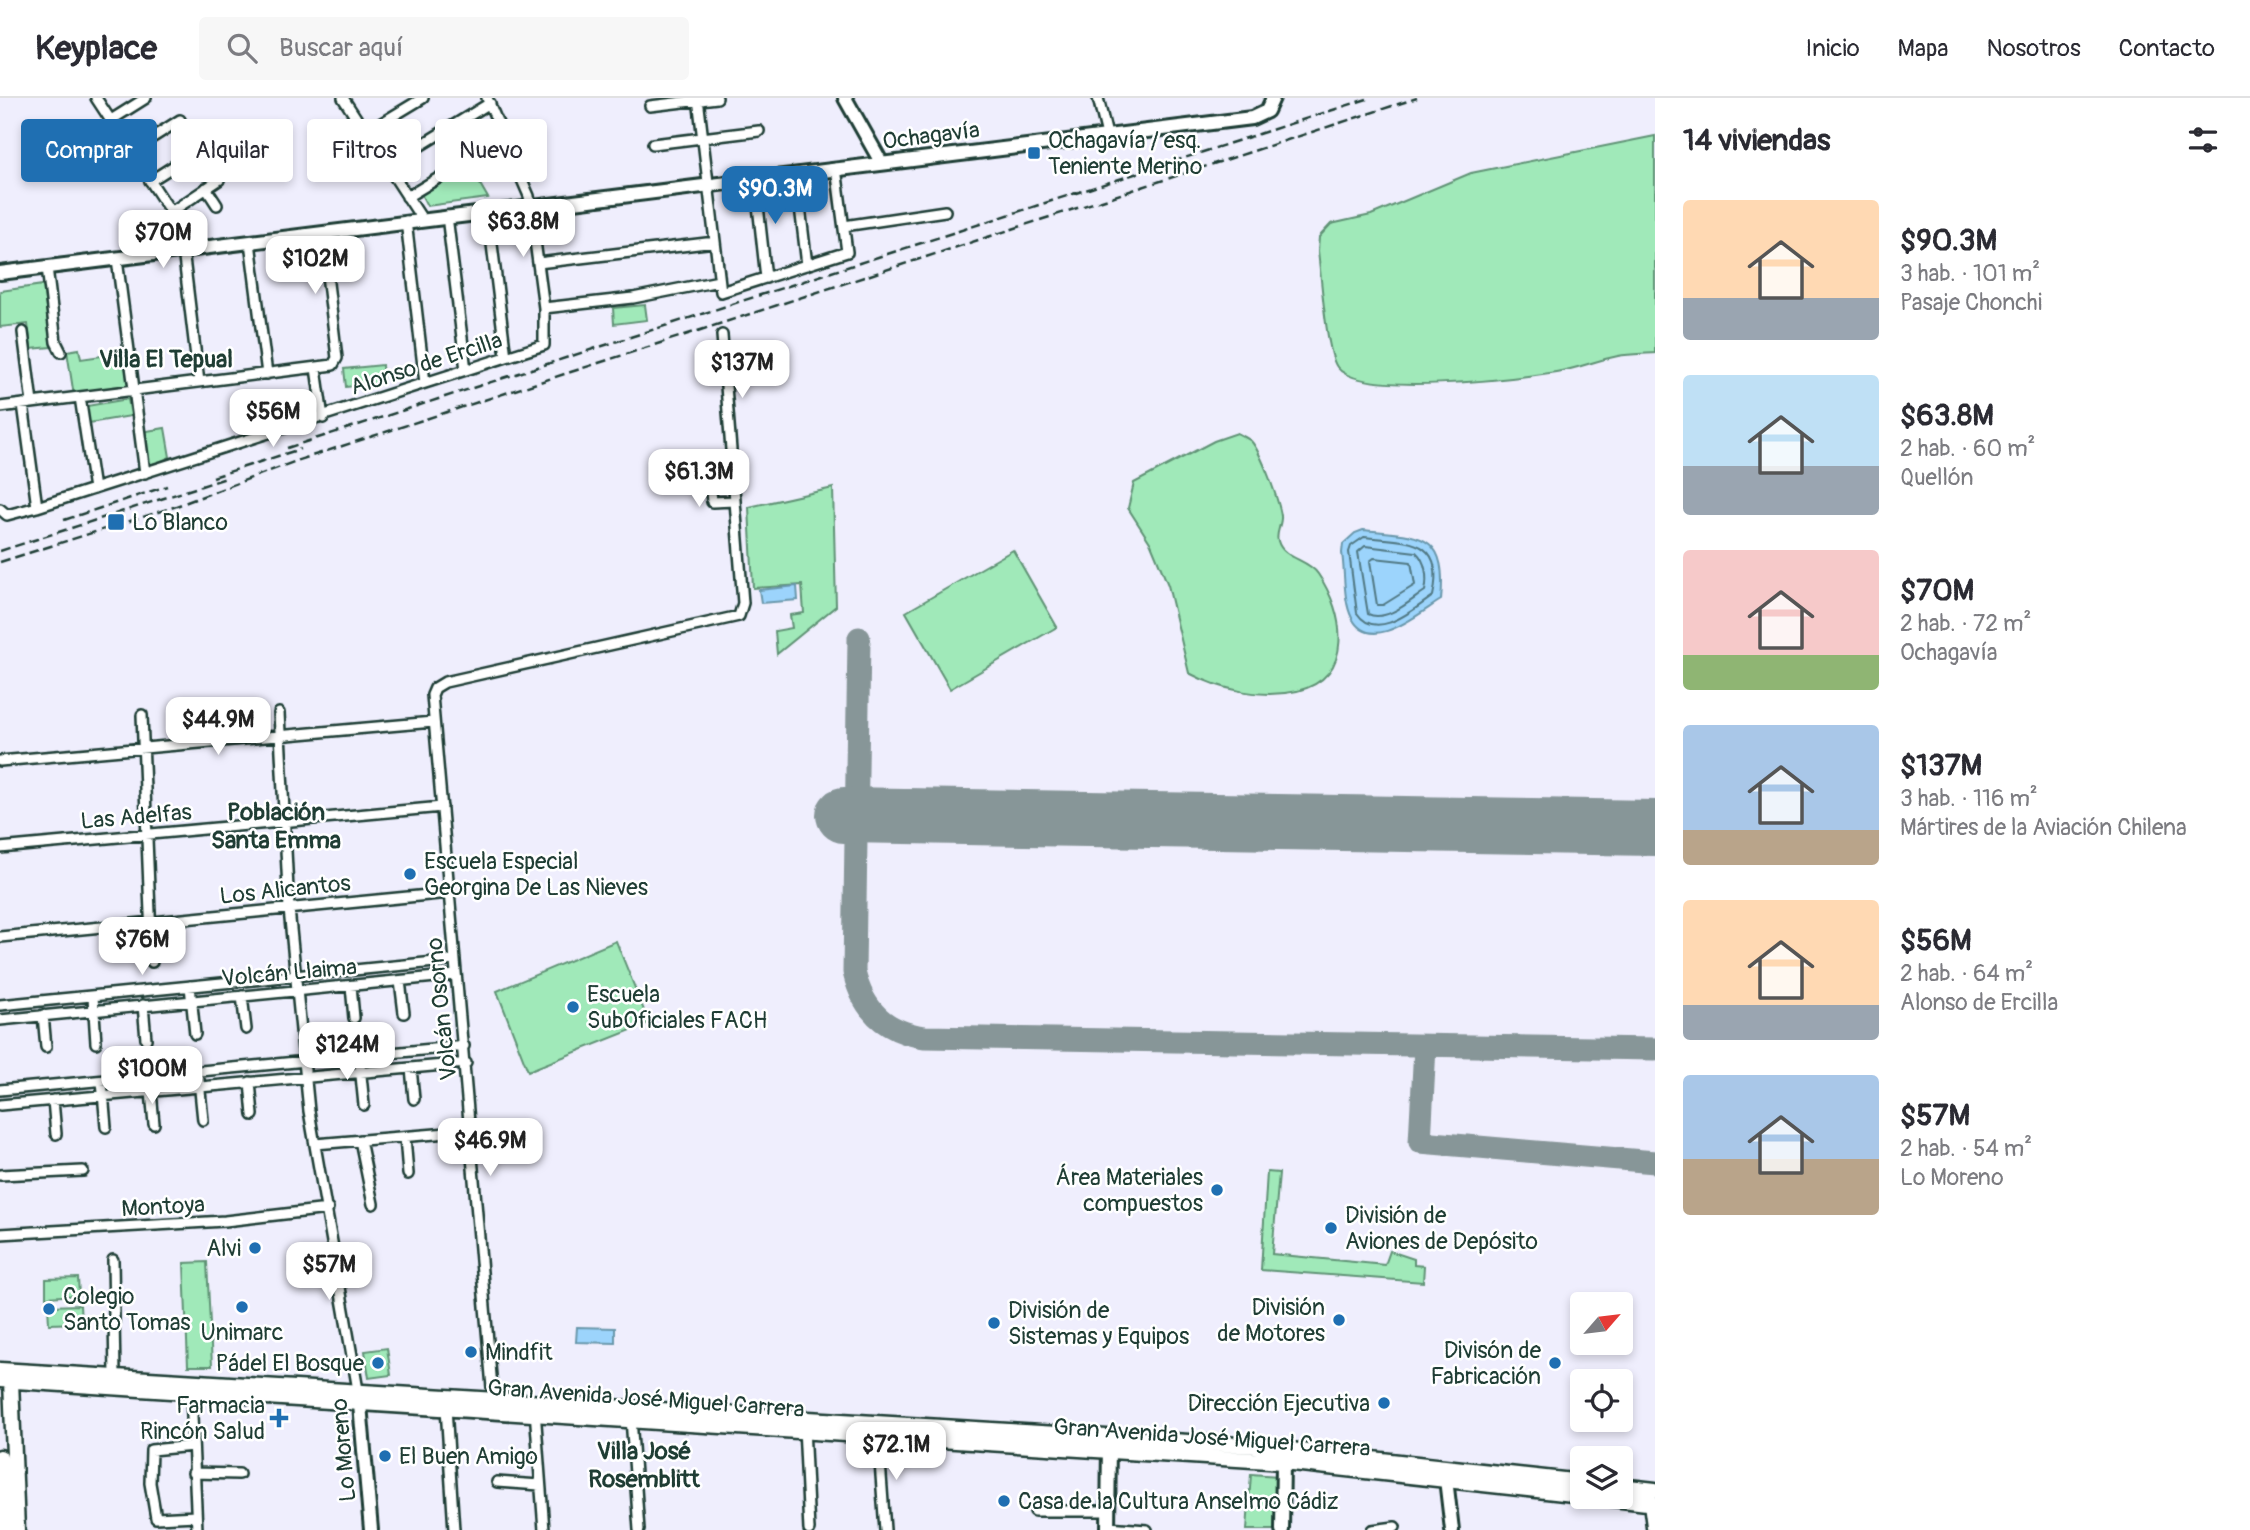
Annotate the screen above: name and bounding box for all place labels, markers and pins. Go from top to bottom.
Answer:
place label: Ochagavía / esq. Teniente Merino [1048,126,1202,181]
marker: Ochagavía / esq. Teniente Merino [1026,145,1042,161]
pin: $90.3M [718,166,832,226]
pin: $63.8M [466,200,580,259]
pin: $70M [122,211,204,270]
pin: $102M [266,236,364,296]
pin: $137M [693,341,791,400]
pin: $56M [232,390,314,449]
pin: $61.3M [642,450,756,509]
place label: Lo Blanco [132,508,228,537]
marker: Lo Blanco [106,512,126,532]
pin: $44.9M [161,698,275,757]
place label: Escuela Especial Georgina De Las Nieves [424,847,648,902]
marker: Escuela Especial Georgina De Las Nieves [402,866,418,882]
pin: $76M [101,918,183,977]
place label: Escuela SubOficiales FACH [587,980,767,1035]
marker: Escuela SubOficiales FACH [565,999,581,1015]
pin: $124M [298,1023,396,1082]
pin: $100M [103,1046,201,1106]
pin: $46.9M [433,1118,547,1178]
place label: Área Materiales compuestos [1055,1163,1203,1218]
marker: Área Materiales compuestos [1209,1182,1225,1198]
place label: División de Aviones de Depósito [1345,1201,1538,1256]
marker: División de Aviones de Depósito [1323,1220,1339,1236]
place label: Alvi [206,1234,241,1263]
marker: Alvi [247,1240,263,1256]
pin: $57M [288,1242,370,1302]
place label: Colegio Santo Tomas [63,1282,191,1337]
place label: División de Motores [1217,1293,1325,1348]
place label: División de Sistemas y Equipos [1008,1296,1189,1351]
marker: Unimarc [234,1299,250,1315]
marker: Colegio Santo Tomas [41,1301,57,1317]
marker: División de Motores [1331,1312,1347,1328]
marker: División de Sistemas y Equipos [986,1315,1002,1331]
place label: Unimarc [201,1318,283,1347]
place label: Divisón de Fabricación [1430,1336,1542,1391]
place label: Mindfit [485,1338,553,1367]
marker: Mindfit [463,1344,479,1360]
place label: Pádel El Bosque [216,1349,365,1378]
marker: Pádel El Bosque [370,1355,386,1371]
marker: Divisón de Fabricación [1547,1355,1563,1371]
place label: Dirección Ejecutiva [1187,1389,1370,1418]
place label: Farmacia Rincón Salud [140,1391,265,1446]
marker: Dirección Ejecutiva [1376,1395,1392,1411]
marker: Farmacia Rincón Salud [271,1410,287,1426]
pin: $72.1M [839,1422,953,1482]
place label: El Buen Amigo [399,1442,538,1471]
marker: El Buen Amigo [377,1448,393,1464]
place label: Casa de la Cultura Anselmo Cádiz [1018,1487,1338,1516]
marker: Casa de la Cultura Anselmo Cádiz [996,1493,1012,1509]

